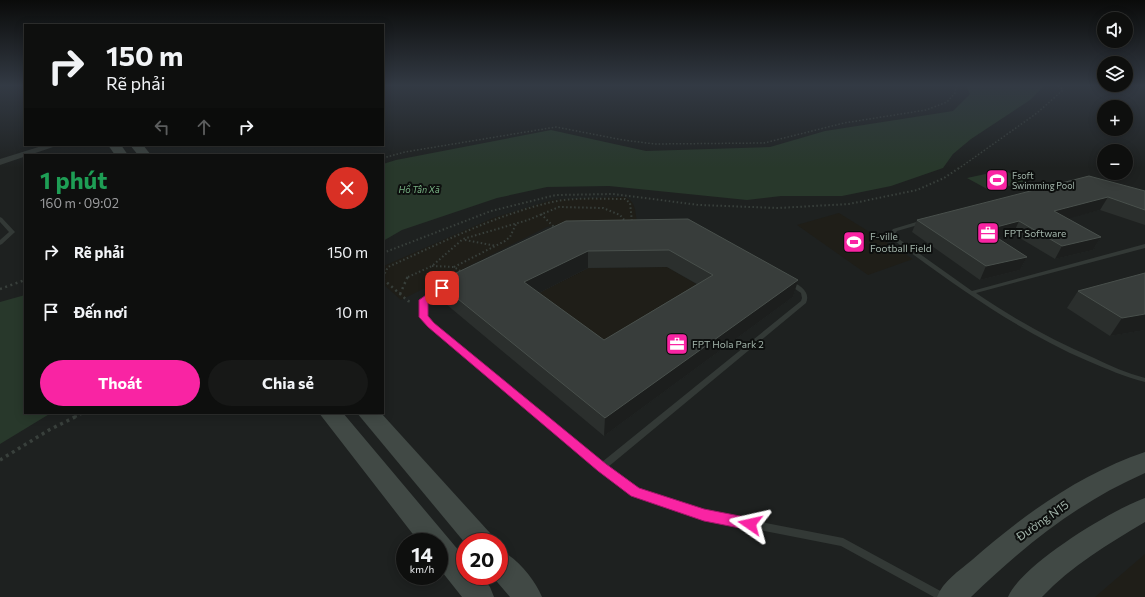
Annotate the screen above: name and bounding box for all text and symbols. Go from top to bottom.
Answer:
map controls [1097,12,1133,180]
button: sound [1097,12,1133,48]
text: 150 m [106,38,183,72]
icon: right [40,40,92,92]
button: layers [1097,56,1133,92]
text: Rẽ phải [106,72,165,94]
button: + [1097,100,1133,136]
icon: left [151,116,173,138]
icon: ahead [193,116,215,138]
icon: right [235,116,257,138]
button: − [1097,144,1133,180]
text: 1 phút [40,165,107,194]
button: close [326,167,368,209]
sports icon: Fsoft Swimming Pool [984,167,1010,193]
place label: Fsoft Swimming Pool [1012,170,1075,191]
water label: Hồ Tân Xã [398,183,440,195]
text: 160 m · 09:02 [40,195,119,211]
office icon: FPT Software [975,220,1001,246]
place label: FPT Software [1004,227,1066,239]
sports icon: F-ville Football Field [841,229,867,255]
place label: F-ville Football Field [870,230,932,254]
icon: right [40,241,62,263]
text: Rẽ phải [74,243,124,261]
text: 150 m [327,243,368,261]
pin [425,271,459,305]
icon: arrive [431,277,453,299]
icon: arrive [40,301,62,323]
text: Đến nơi [74,303,127,321]
text: 10 m [336,303,368,321]
office icon: FPT Hola Park 2 [664,331,690,357]
place label: FPT Hola Park 2 [692,338,764,350]
button: Thoát [40,360,200,406]
button: Chia sẻ [208,360,368,406]
street label: Đường N15 [1012,497,1071,544]
position arrow [729,503,771,545]
speed limit sign: 20 [456,533,508,585]
text: 14 [411,542,433,566]
text: km/h [410,563,434,575]

